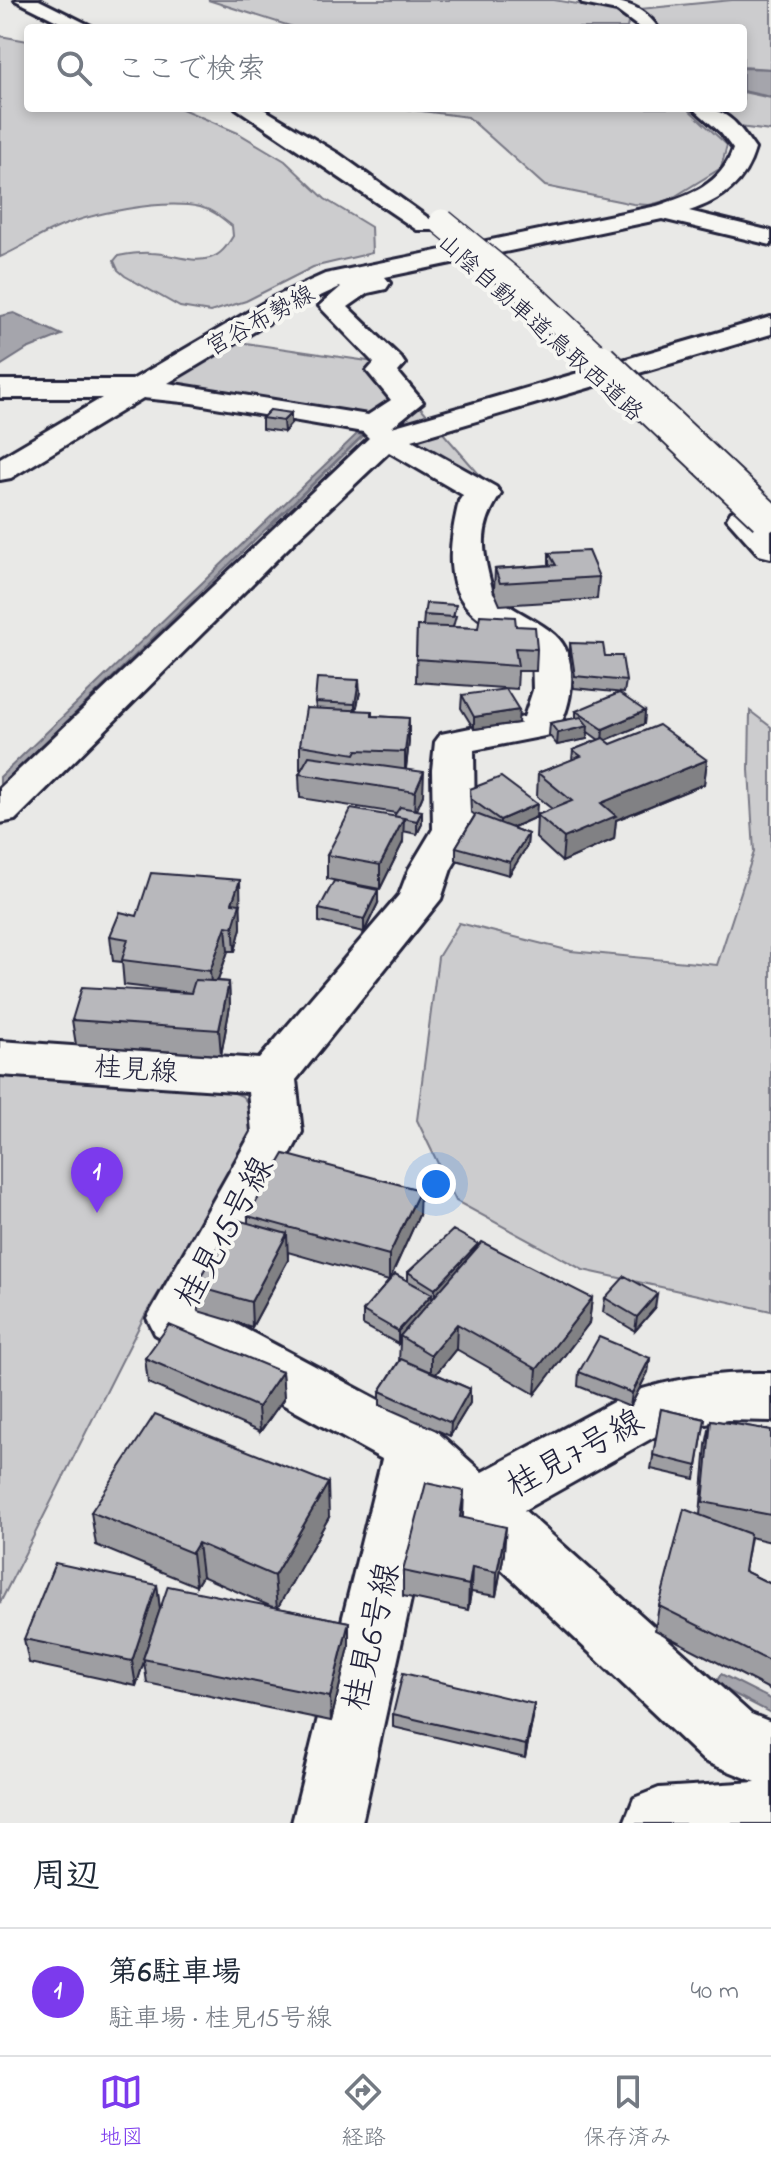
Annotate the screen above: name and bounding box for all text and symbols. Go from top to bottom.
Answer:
search box [24,24,747,112]
icon: search [52,46,96,90]
text: ここで検索 [116,49,266,93]
street label: 山陰自動車道;鳥取西道路 [428,226,650,431]
street label: 宮谷布勢線 [200,278,322,367]
street label: 桂見線 [92,1048,179,1095]
pin: 1 [71,1147,123,1213]
street label: 桂見15号線 [164,1148,289,1318]
your location [416,1164,456,1204]
street label: 桂見7号線 [498,1398,654,1513]
street label: 桂見6号線 [333,1558,415,1716]
text: 周辺 [32,1853,100,1903]
text: 第6駐車場 [108,1952,241,1996]
text: 1 [54,1973,62,2011]
text: 40 m [690,1973,739,2011]
text: 駐車場 · 桂見15号線 [108,2001,332,2039]
tab: 地図 [99,2070,143,2155]
tab: 経路 [341,2070,386,2155]
tab: 保存済み [584,2070,672,2155]

